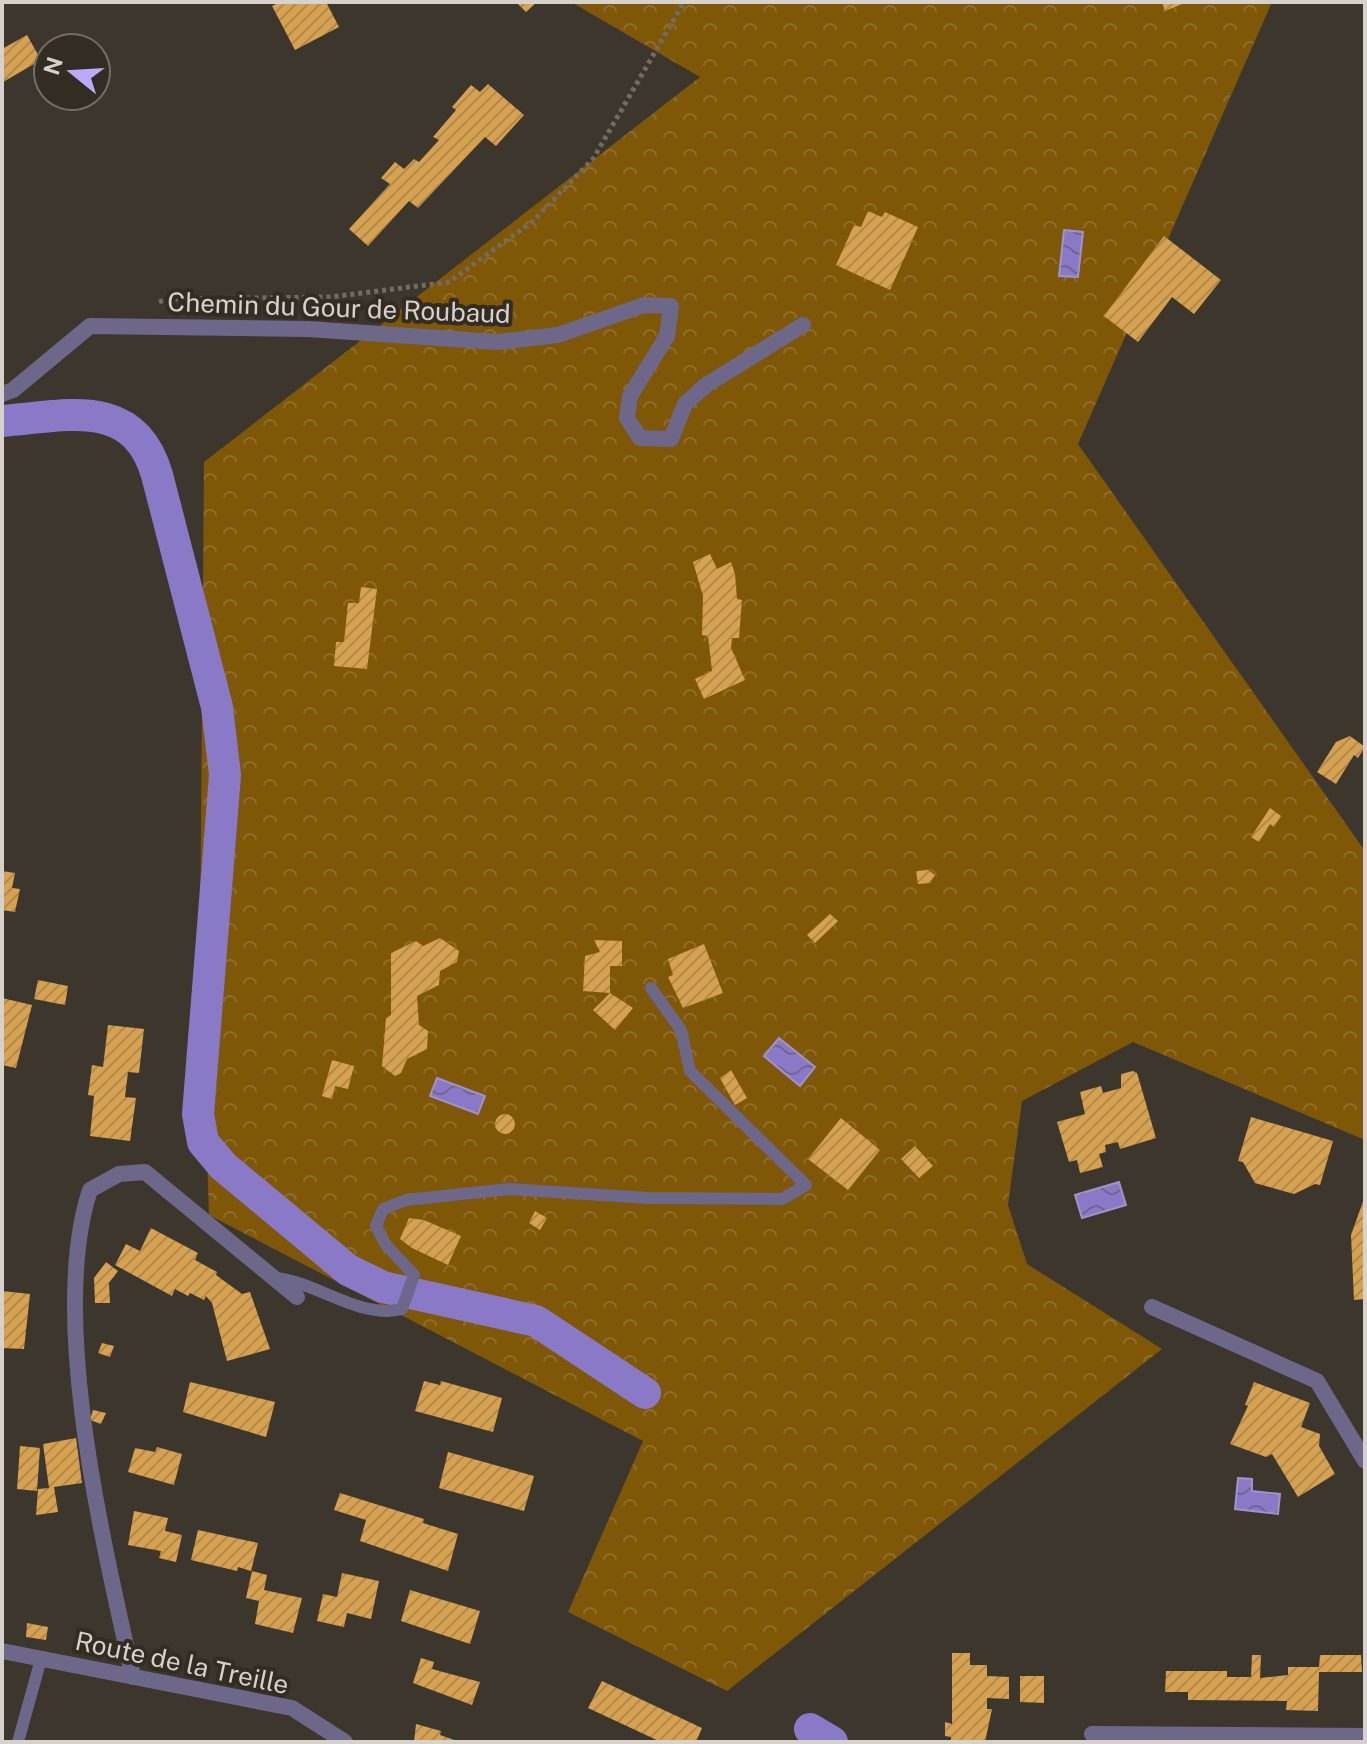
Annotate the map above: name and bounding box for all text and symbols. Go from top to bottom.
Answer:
north arrow [32,32,112,112]
text: N [38,54,68,78]
street label: Chemin du Gour de Roubaud [167,286,511,329]
street label: Route de la Treille [73,1625,292,1700]

